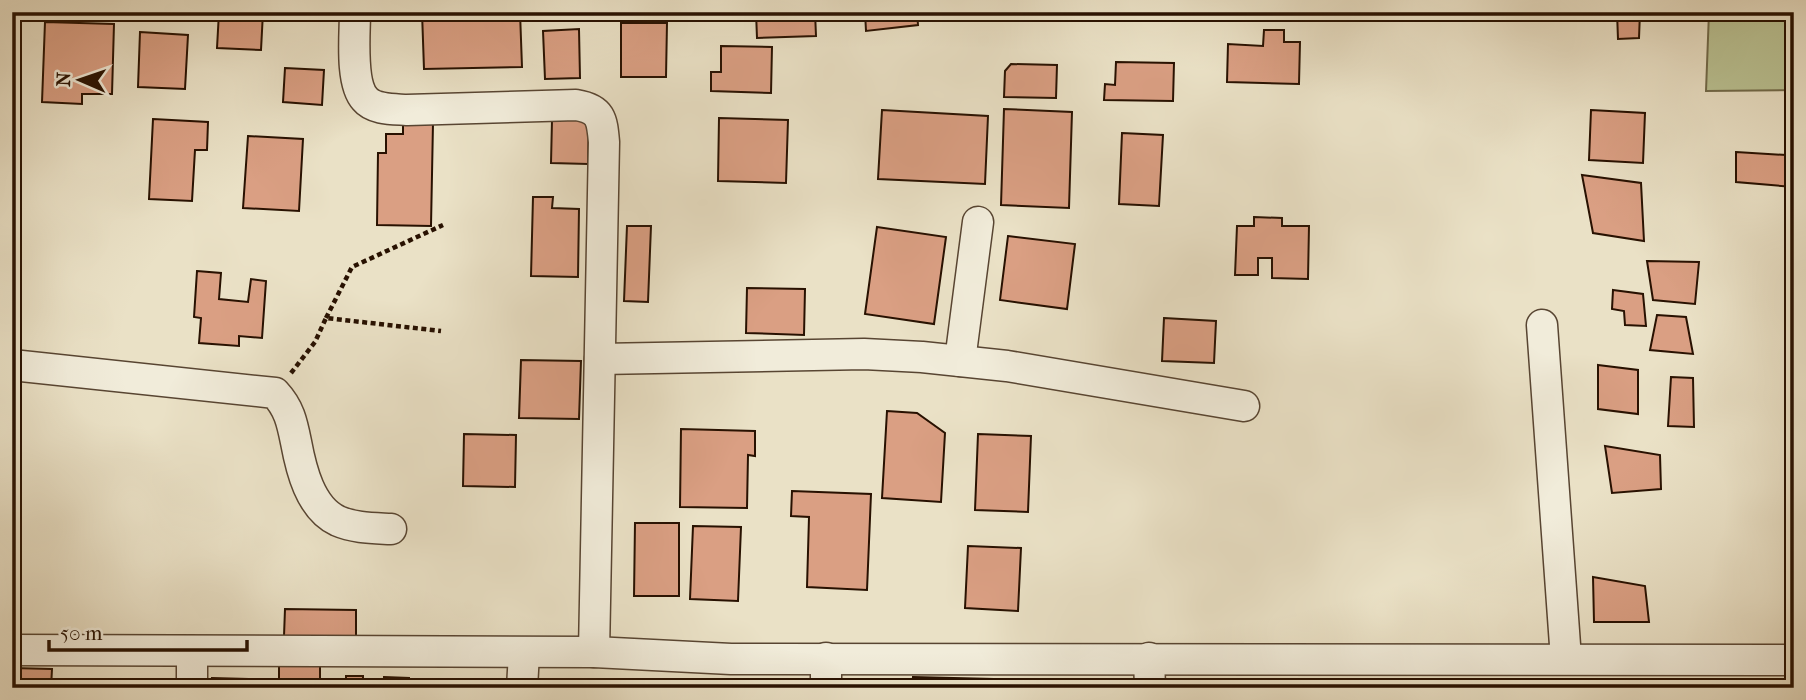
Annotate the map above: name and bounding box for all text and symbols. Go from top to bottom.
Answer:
north arrow [46,46,116,116]
text: N [53,71,75,87]
scale bar [49,609,247,653]
text: 50 m [60,621,103,645]

